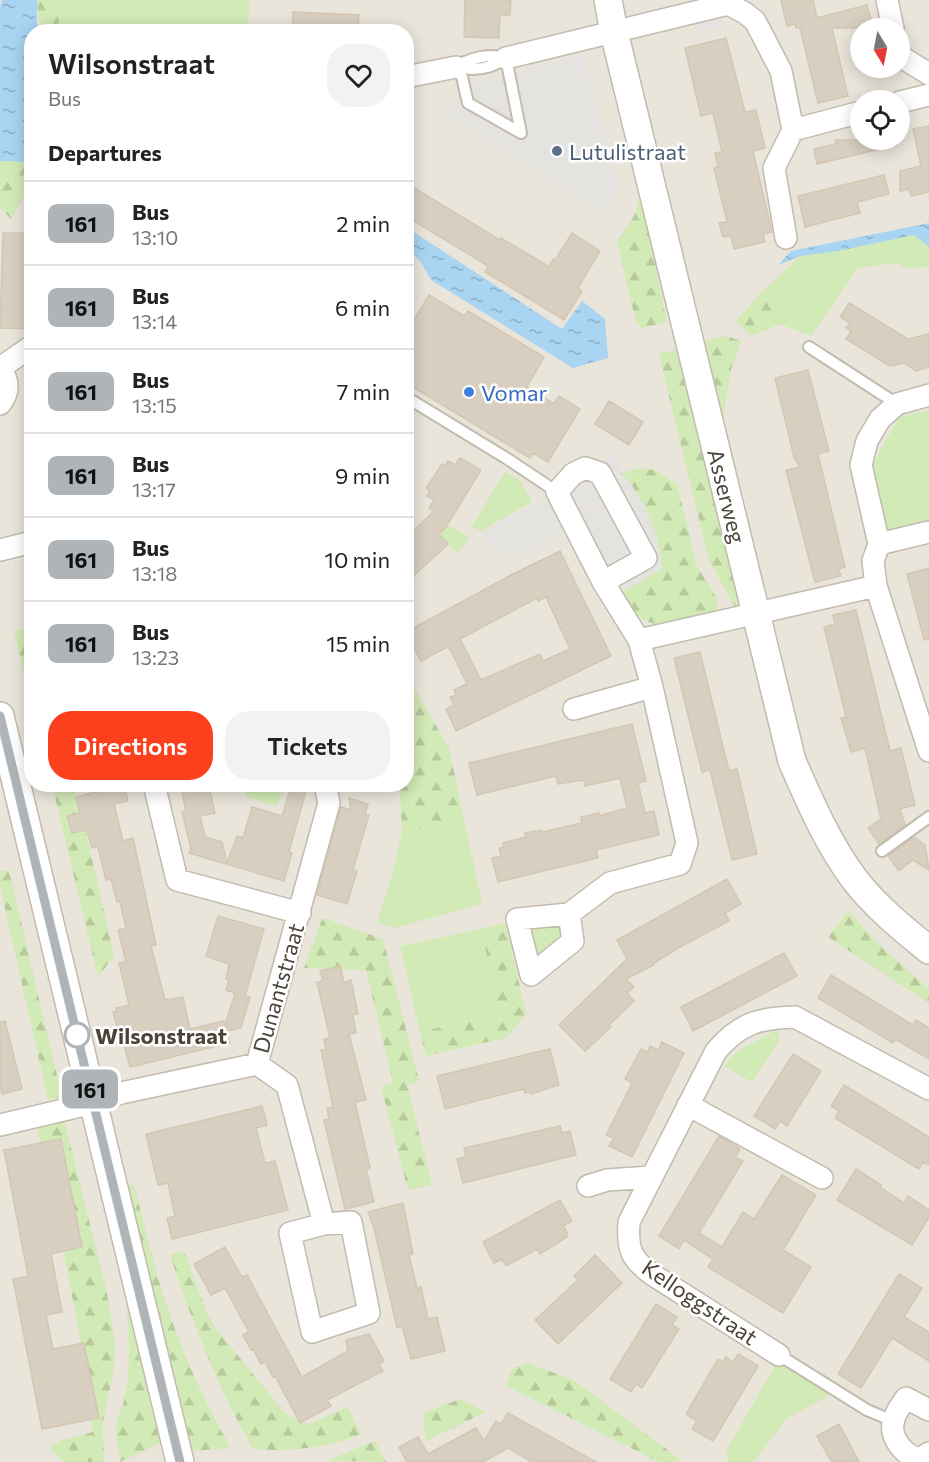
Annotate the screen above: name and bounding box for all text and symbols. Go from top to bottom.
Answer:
north arrow [850,18,910,78]
map controls [850,18,910,150]
button: heart [327,44,390,107]
text: Wilsonstraat [48,46,215,80]
text: Bus [48,86,81,110]
button: locate [850,90,910,150]
place label: Lutulistraat [569,138,686,165]
text: Departures [48,139,162,166]
marker: Lutulistraat [550,144,564,158]
text: Bus [132,198,169,225]
text: 2 min [336,210,390,237]
text: 161 [65,211,97,236]
text: 13:10 [132,225,178,249]
text: Bus [132,282,169,309]
text: 6 min [335,294,390,321]
text: 161 [65,295,97,320]
text: 13:14 [132,309,177,333]
text: Bus [132,366,169,393]
text: 7 min [337,378,390,405]
text: 161 [65,379,97,404]
place label: Vomar [481,379,547,406]
marker: Vomar [462,385,476,399]
text: 13:15 [132,393,177,417]
street label: Asserweg [702,446,752,546]
text: Bus [132,450,169,477]
text: 9 min [335,462,390,489]
text: 161 [65,463,97,488]
text: 13:17 [132,477,176,501]
text: Bus [132,534,169,561]
text: 10 min [325,546,390,573]
text: 161 [65,547,97,572]
text: 13:18 [132,561,177,585]
text: Bus [132,618,169,645]
text: 15 min [326,630,390,657]
text: 161 [65,631,97,656]
text: 13:23 [132,645,179,669]
button: Directions [48,711,213,780]
button: Tickets [225,711,390,780]
street label: Dunantstraat [247,920,309,1056]
marker: Wilsonstraat [64,1022,90,1048]
place label: Wilsonstraat [95,1022,227,1049]
line badge: 161 [56,1070,124,1108]
text: 161 [74,1077,106,1102]
street label: Kelloggstraat [637,1254,763,1350]

